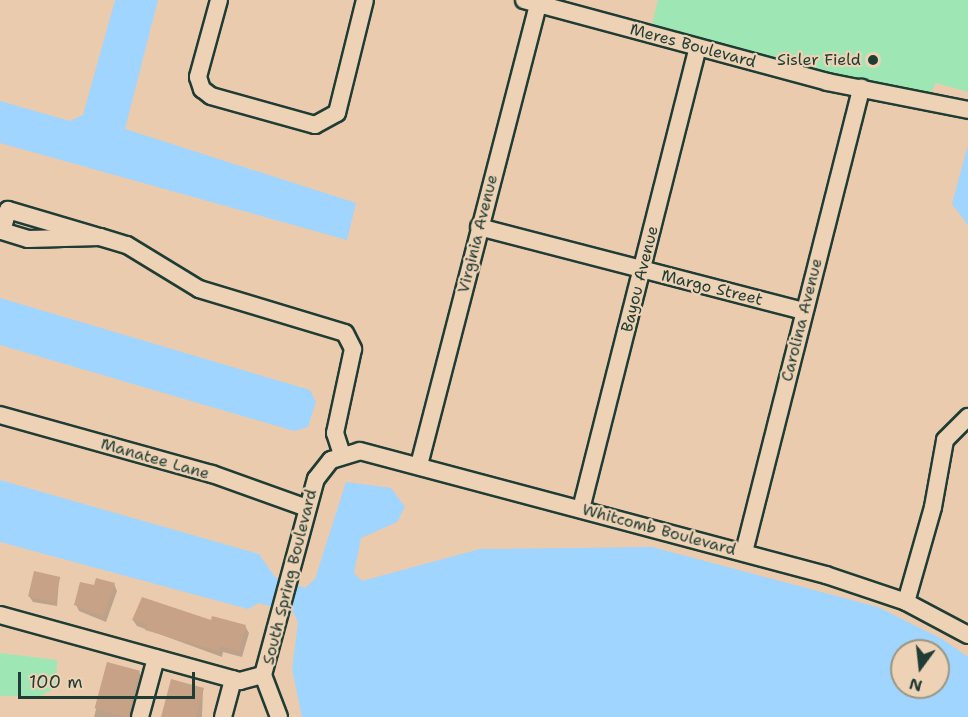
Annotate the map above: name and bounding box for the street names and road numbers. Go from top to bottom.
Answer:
street label: Meres Boulevard [628,20,758,72]
street label: Virginia Avenue [454,173,502,295]
street label: Bayou Avenue [618,224,662,334]
street label: Carolina Avenue [777,256,827,384]
street label: Margo Street [659,266,765,310]
street label: Manatee Lane [98,434,212,484]
street label: South Spring Boulevard [259,487,321,667]
street label: Whitcomb Boulevard [580,500,738,560]

